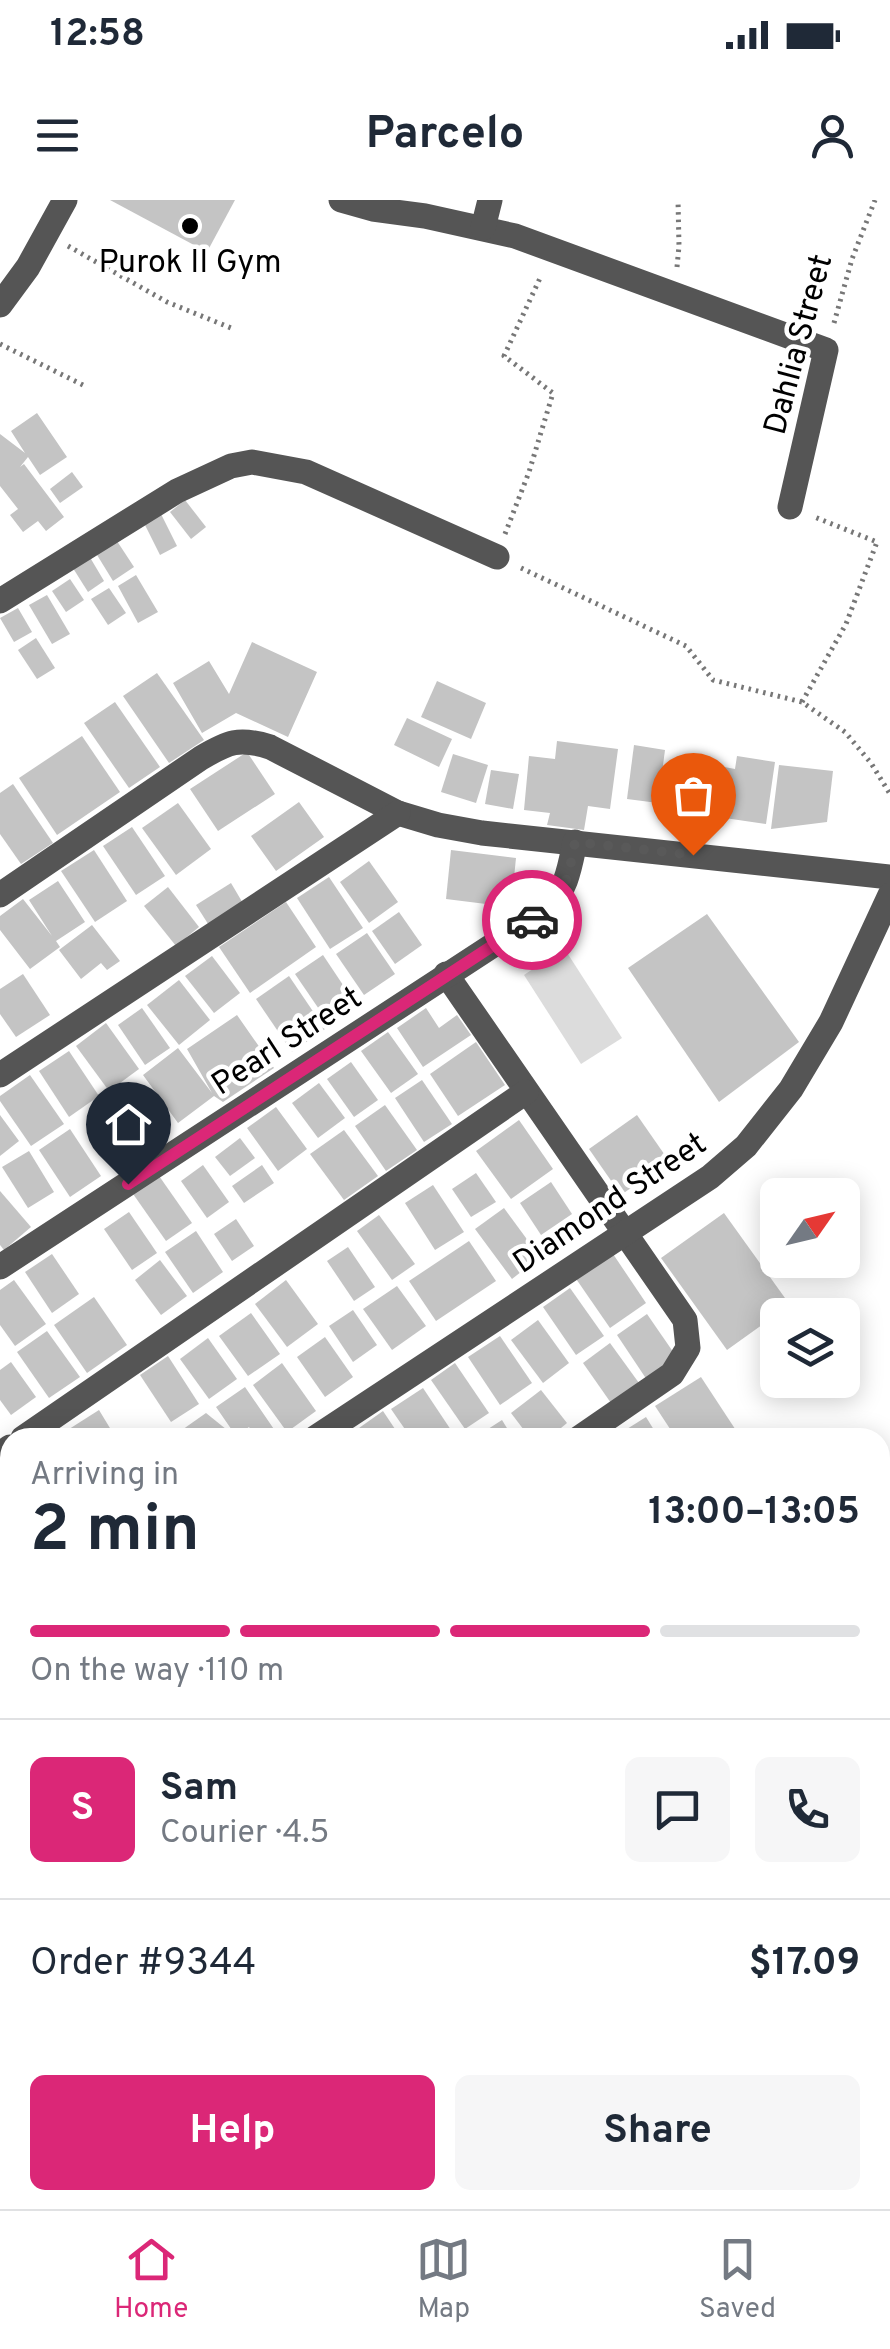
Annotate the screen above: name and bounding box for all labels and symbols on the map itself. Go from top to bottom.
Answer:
marker: Purok II Gym [179,215,201,237]
place label: Purok II Gym [98,244,282,284]
street label: Dahlia Street [757,250,843,439]
pin [651,753,736,856]
courier [482,870,582,970]
street label: Pearl Street [205,979,370,1106]
pin [86,1082,171,1185]
street label: Diamond Street [506,1125,715,1284]
north arrow [760,1178,860,1278]

